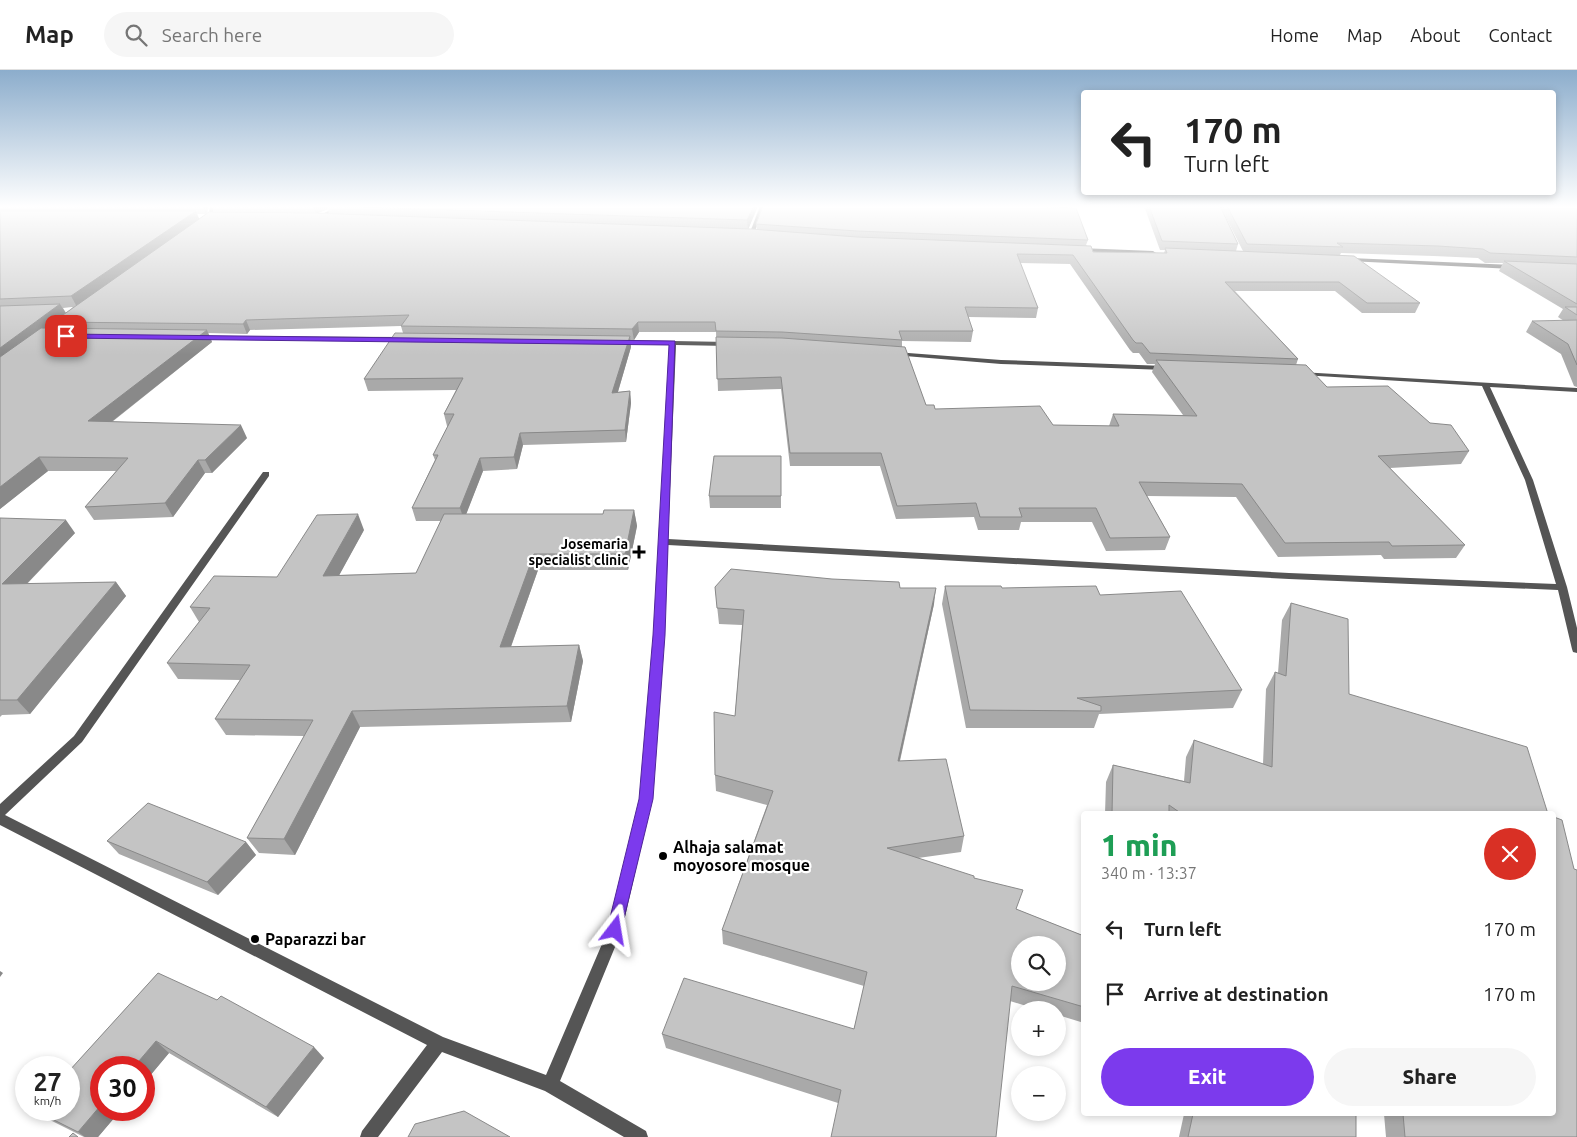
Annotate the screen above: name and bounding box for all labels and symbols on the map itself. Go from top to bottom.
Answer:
pin [45,315,87,357]
place label: Josemaria specialist clinic [529,536,628,568]
marker: Josemaria specialist clinic [632,545,646,559]
place label: Alhaja salamat moyosore mosque [673,838,810,874]
marker: Alhaja salamat moyosore mosque [657,850,669,862]
position arrow [588,903,640,955]
place label: Paparazzi bar [265,930,366,948]
marker: Paparazzi bar [249,933,261,945]
speed limit sign: 30 [90,1056,155,1121]

